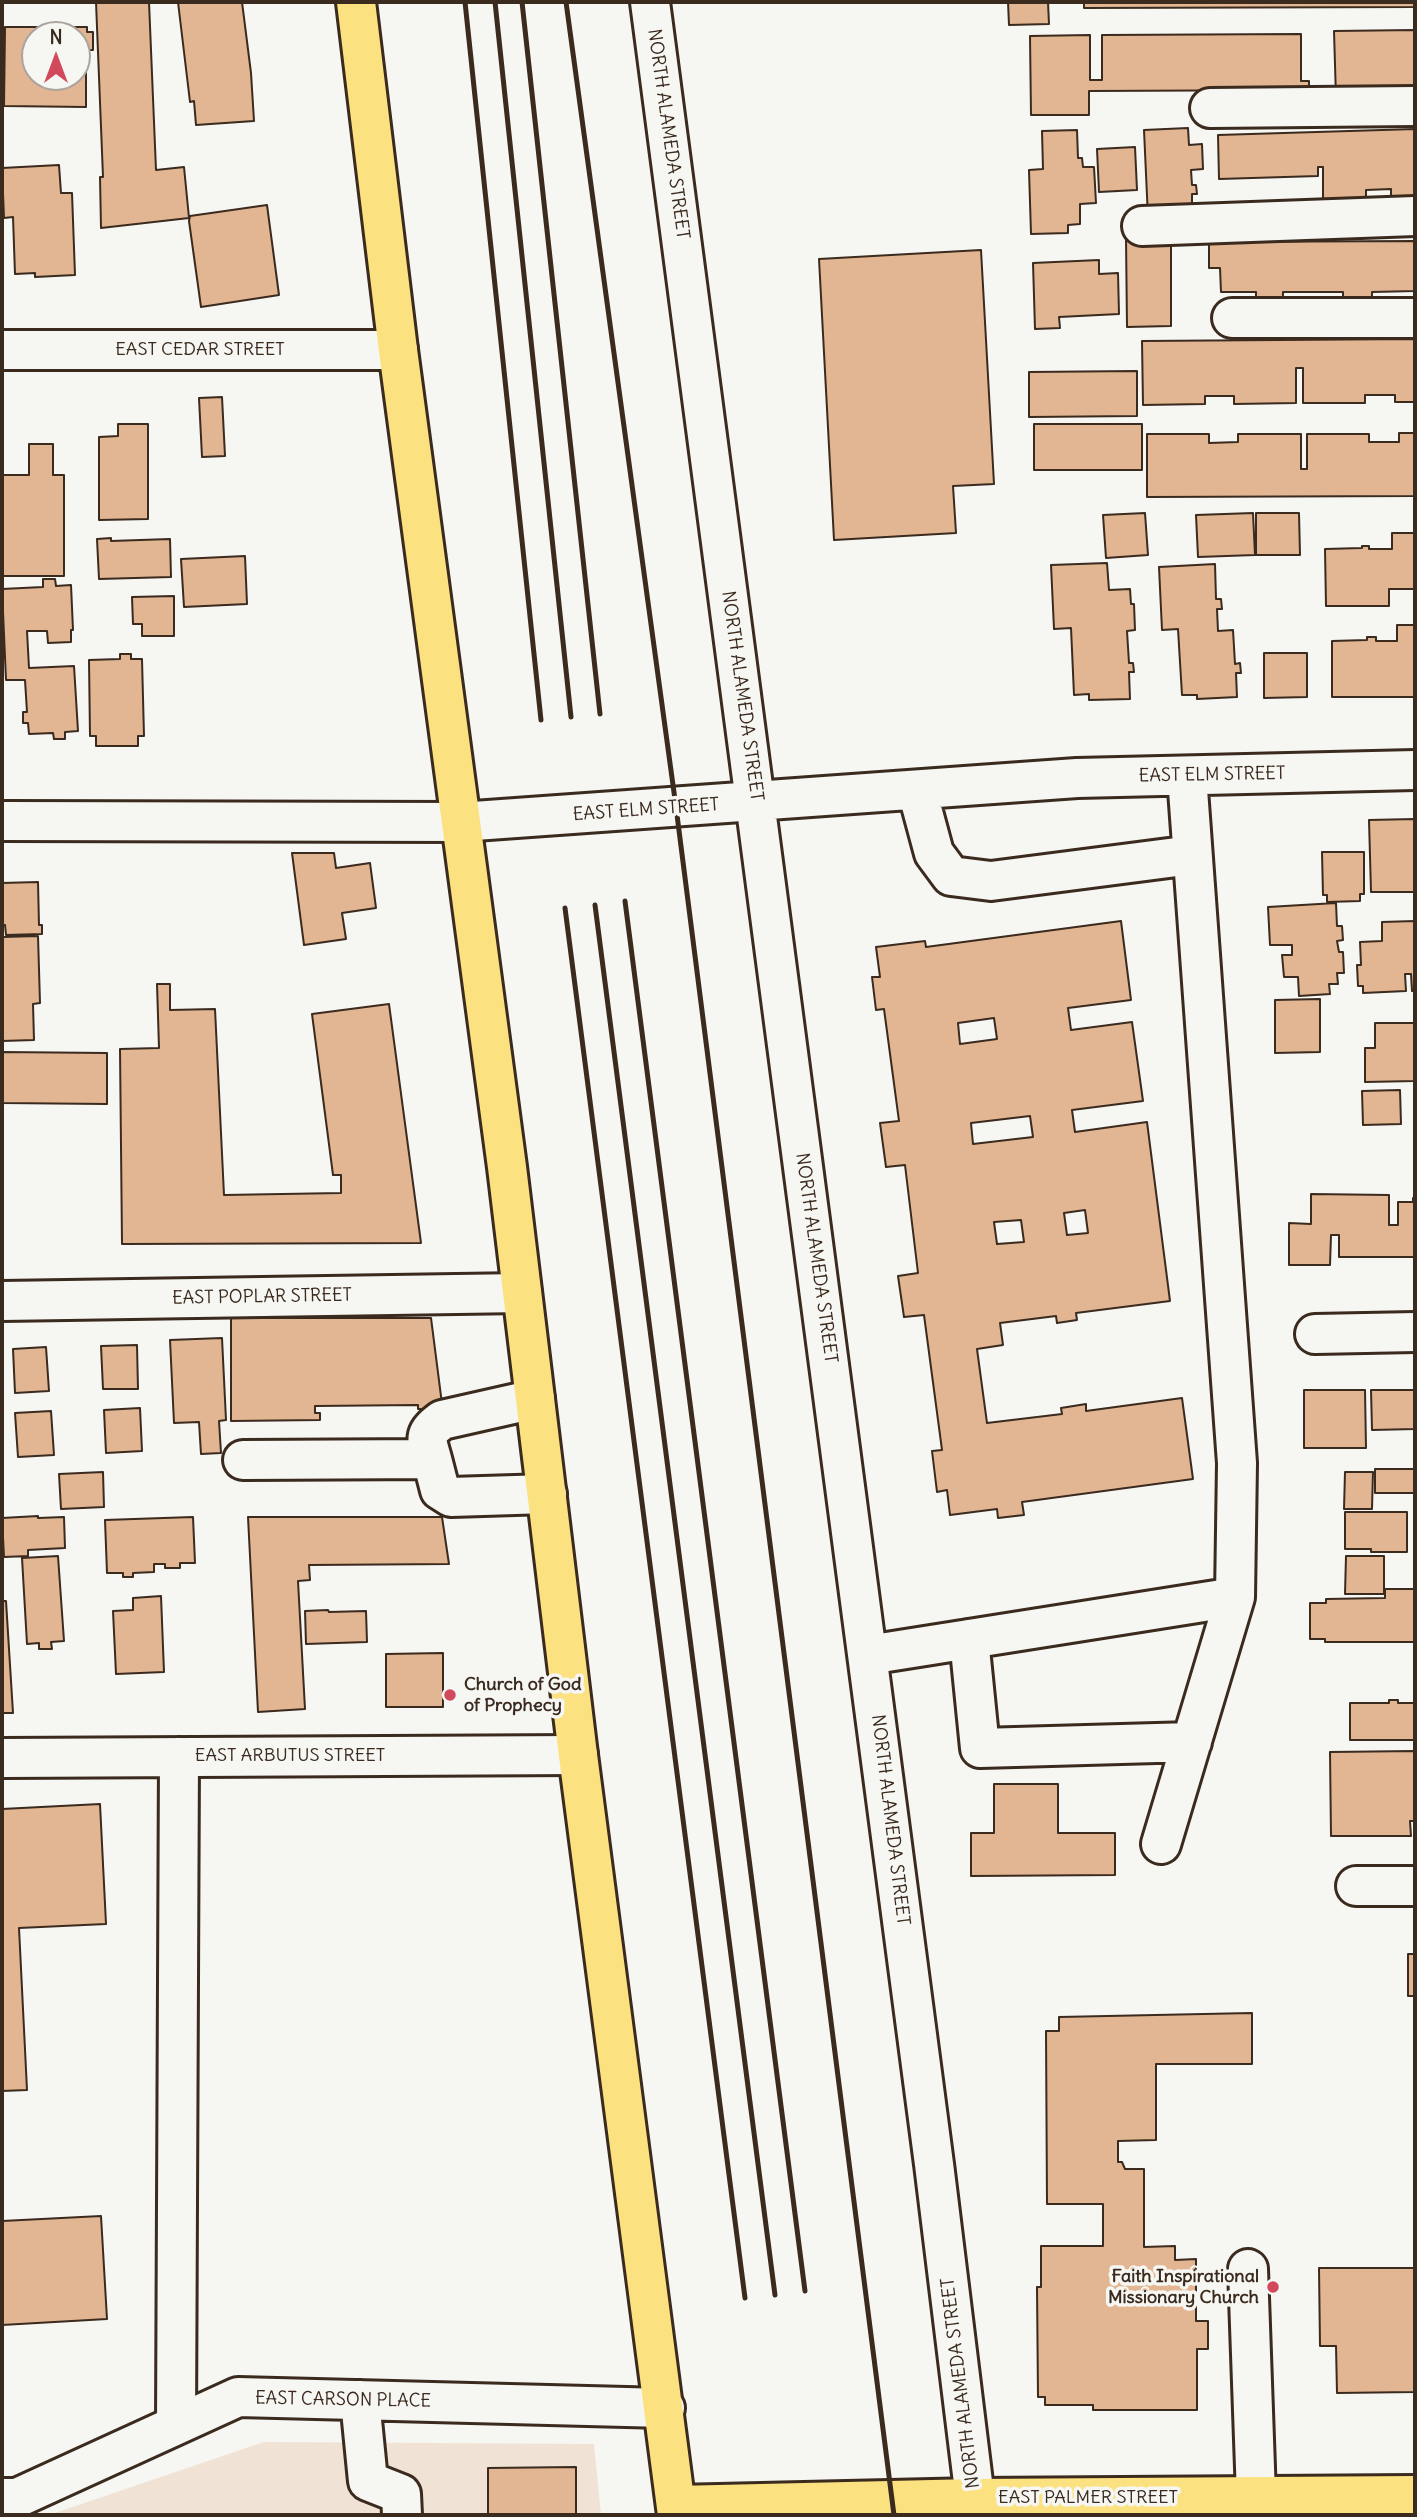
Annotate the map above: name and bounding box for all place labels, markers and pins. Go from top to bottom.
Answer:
place label: Church of God of Prophecy [464,1674,582,1716]
marker: Church of God of Prophecy [442,1687,458,1703]
place label: Faith Inspirational Missionary Church [1108,2266,1259,2308]
marker: Faith Inspirational Missionary Church [1265,2279,1281,2295]

